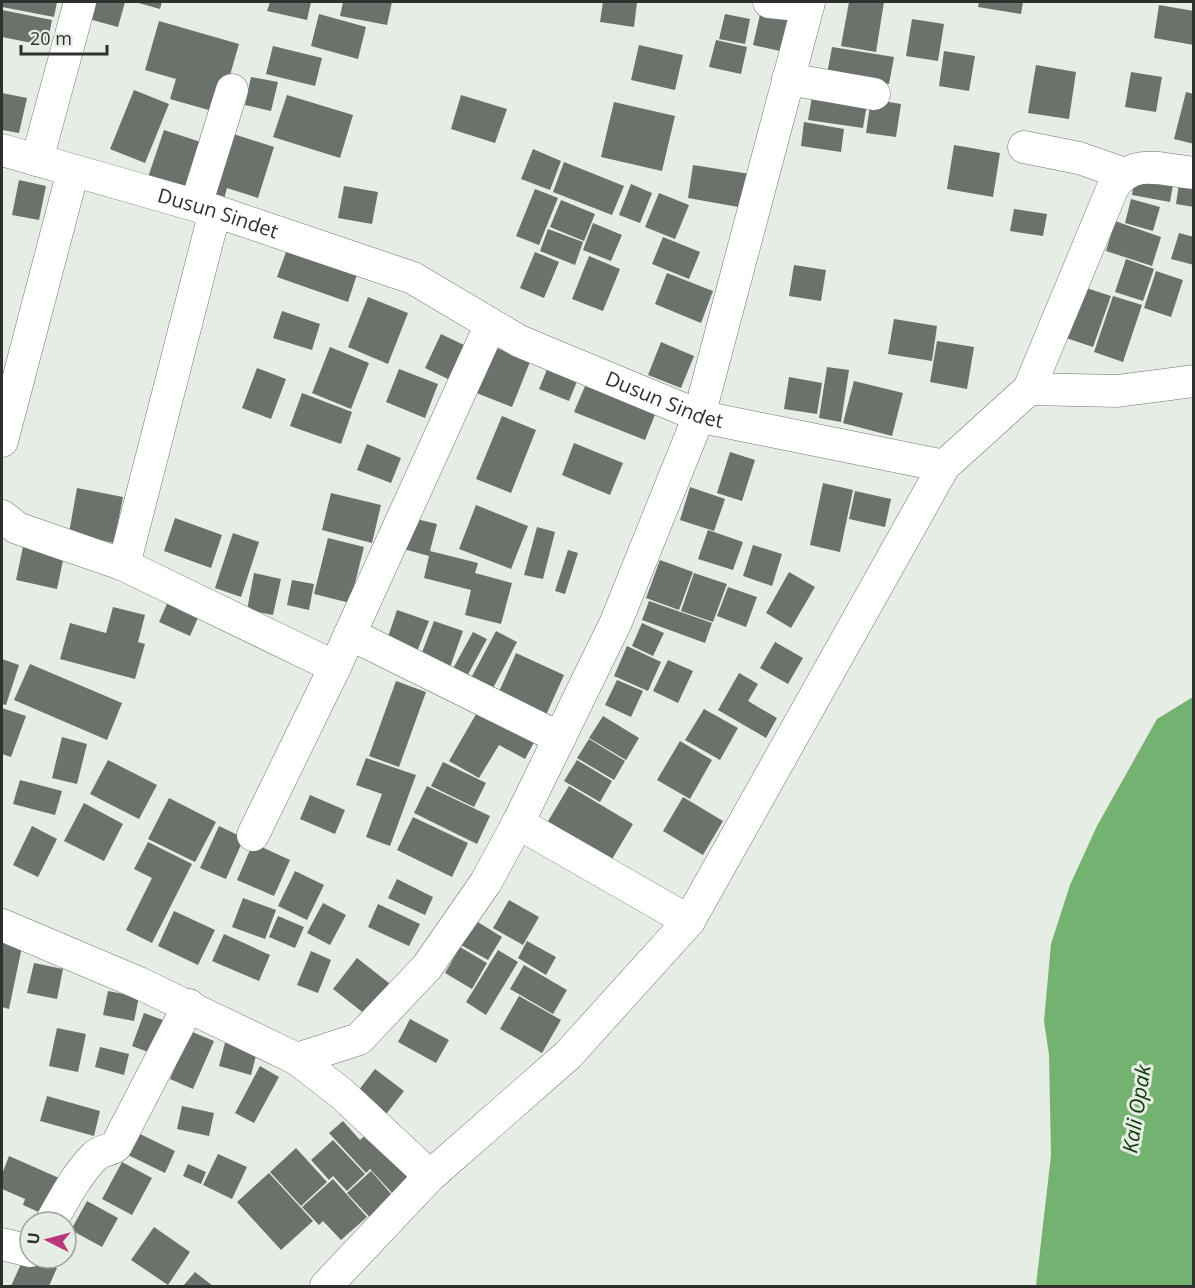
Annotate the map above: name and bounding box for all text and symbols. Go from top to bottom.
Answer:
scale bar [21,18,106,56]
text: 20 m [30,26,72,50]
street label: Dusun Sindet [155,181,282,244]
street label: Dusun Sindet [601,364,726,434]
water label: Kali Opak [1115,1062,1157,1155]
north arrow [18,1210,78,1270]
text: U [22,1231,45,1246]

